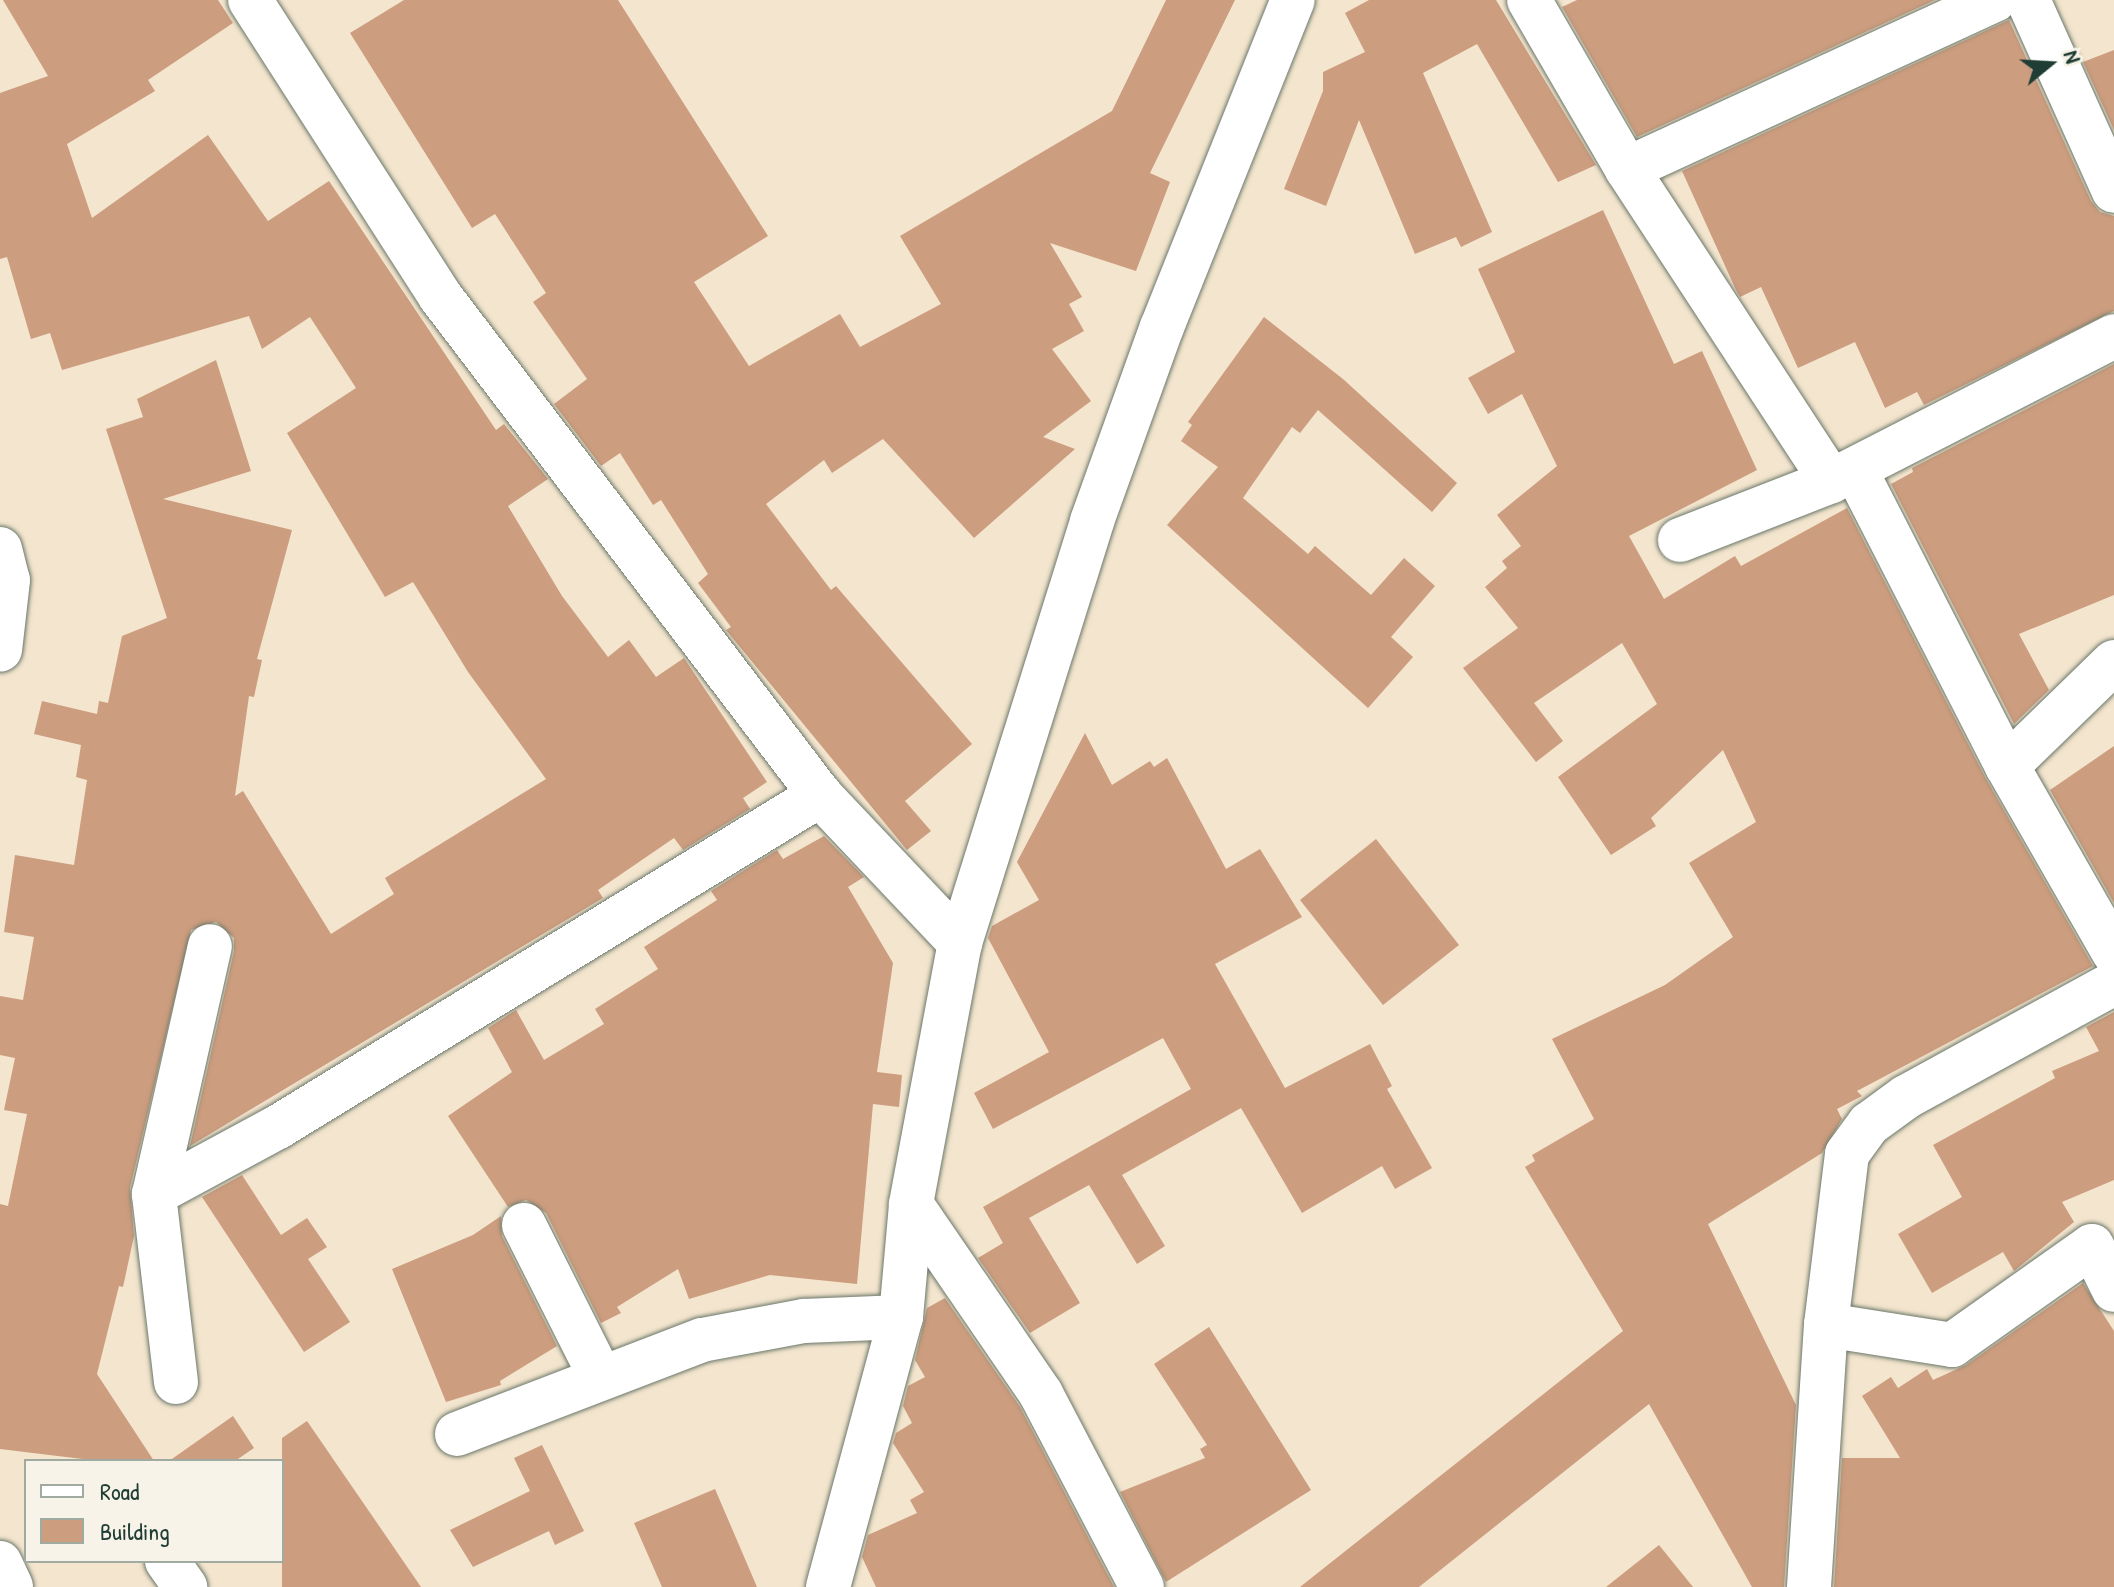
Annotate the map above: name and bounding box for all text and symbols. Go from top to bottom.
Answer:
north arrow [2010,24,2090,104]
text: N [2057,46,2089,67]
legend [24,1459,284,1563]
text: Road [100,1475,139,1507]
text: Building [100,1515,170,1547]

